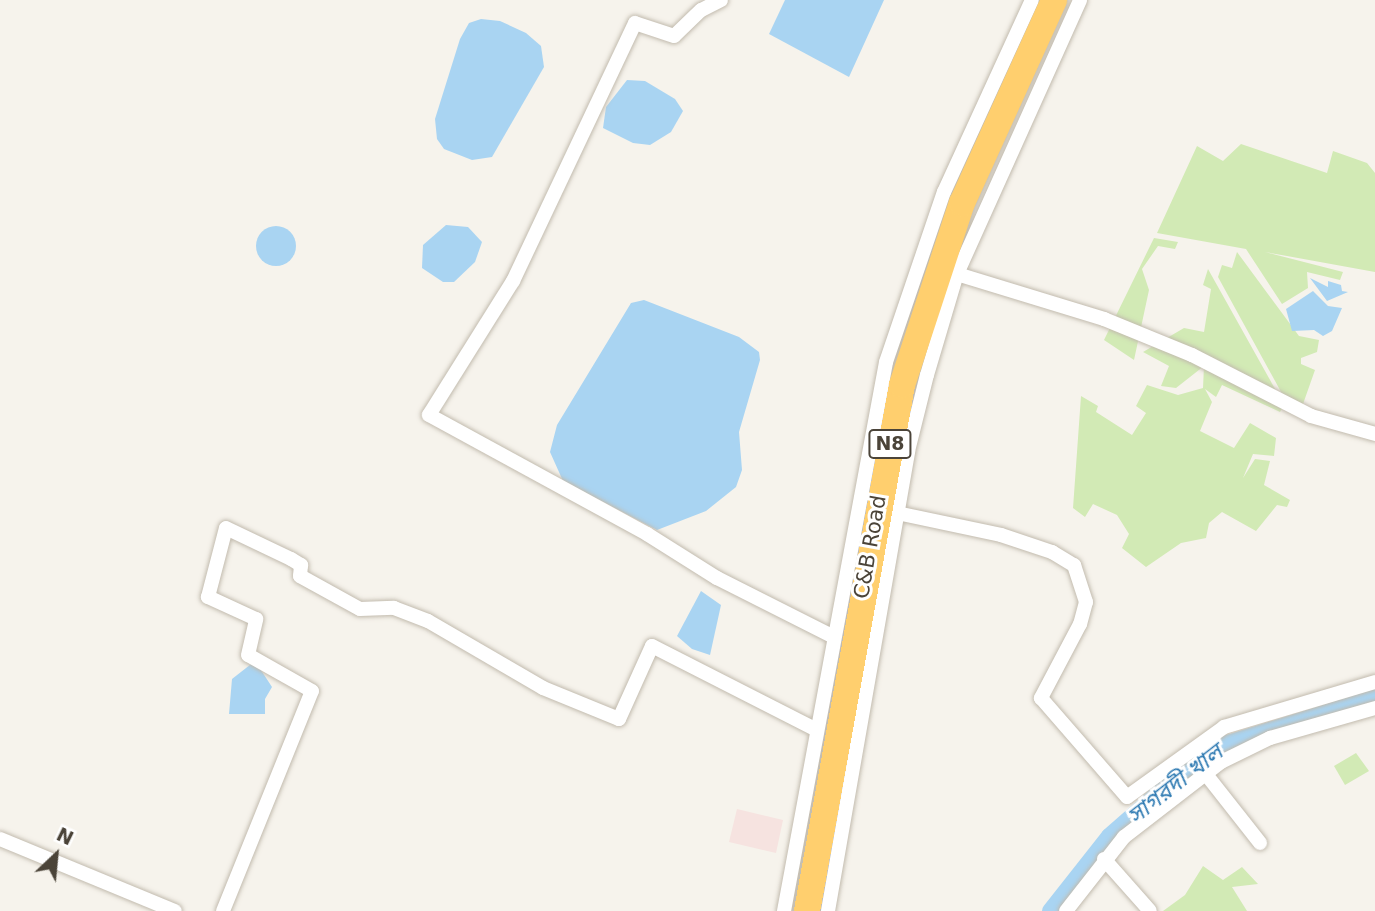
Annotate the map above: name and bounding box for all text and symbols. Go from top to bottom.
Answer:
road number: N8 [867,428,913,460]
street label: C&B Road [848,493,892,601]
water label: সাগরদী খাল [1122,738,1228,830]
north arrow [21,820,91,890]
text: N [53,823,77,849]

